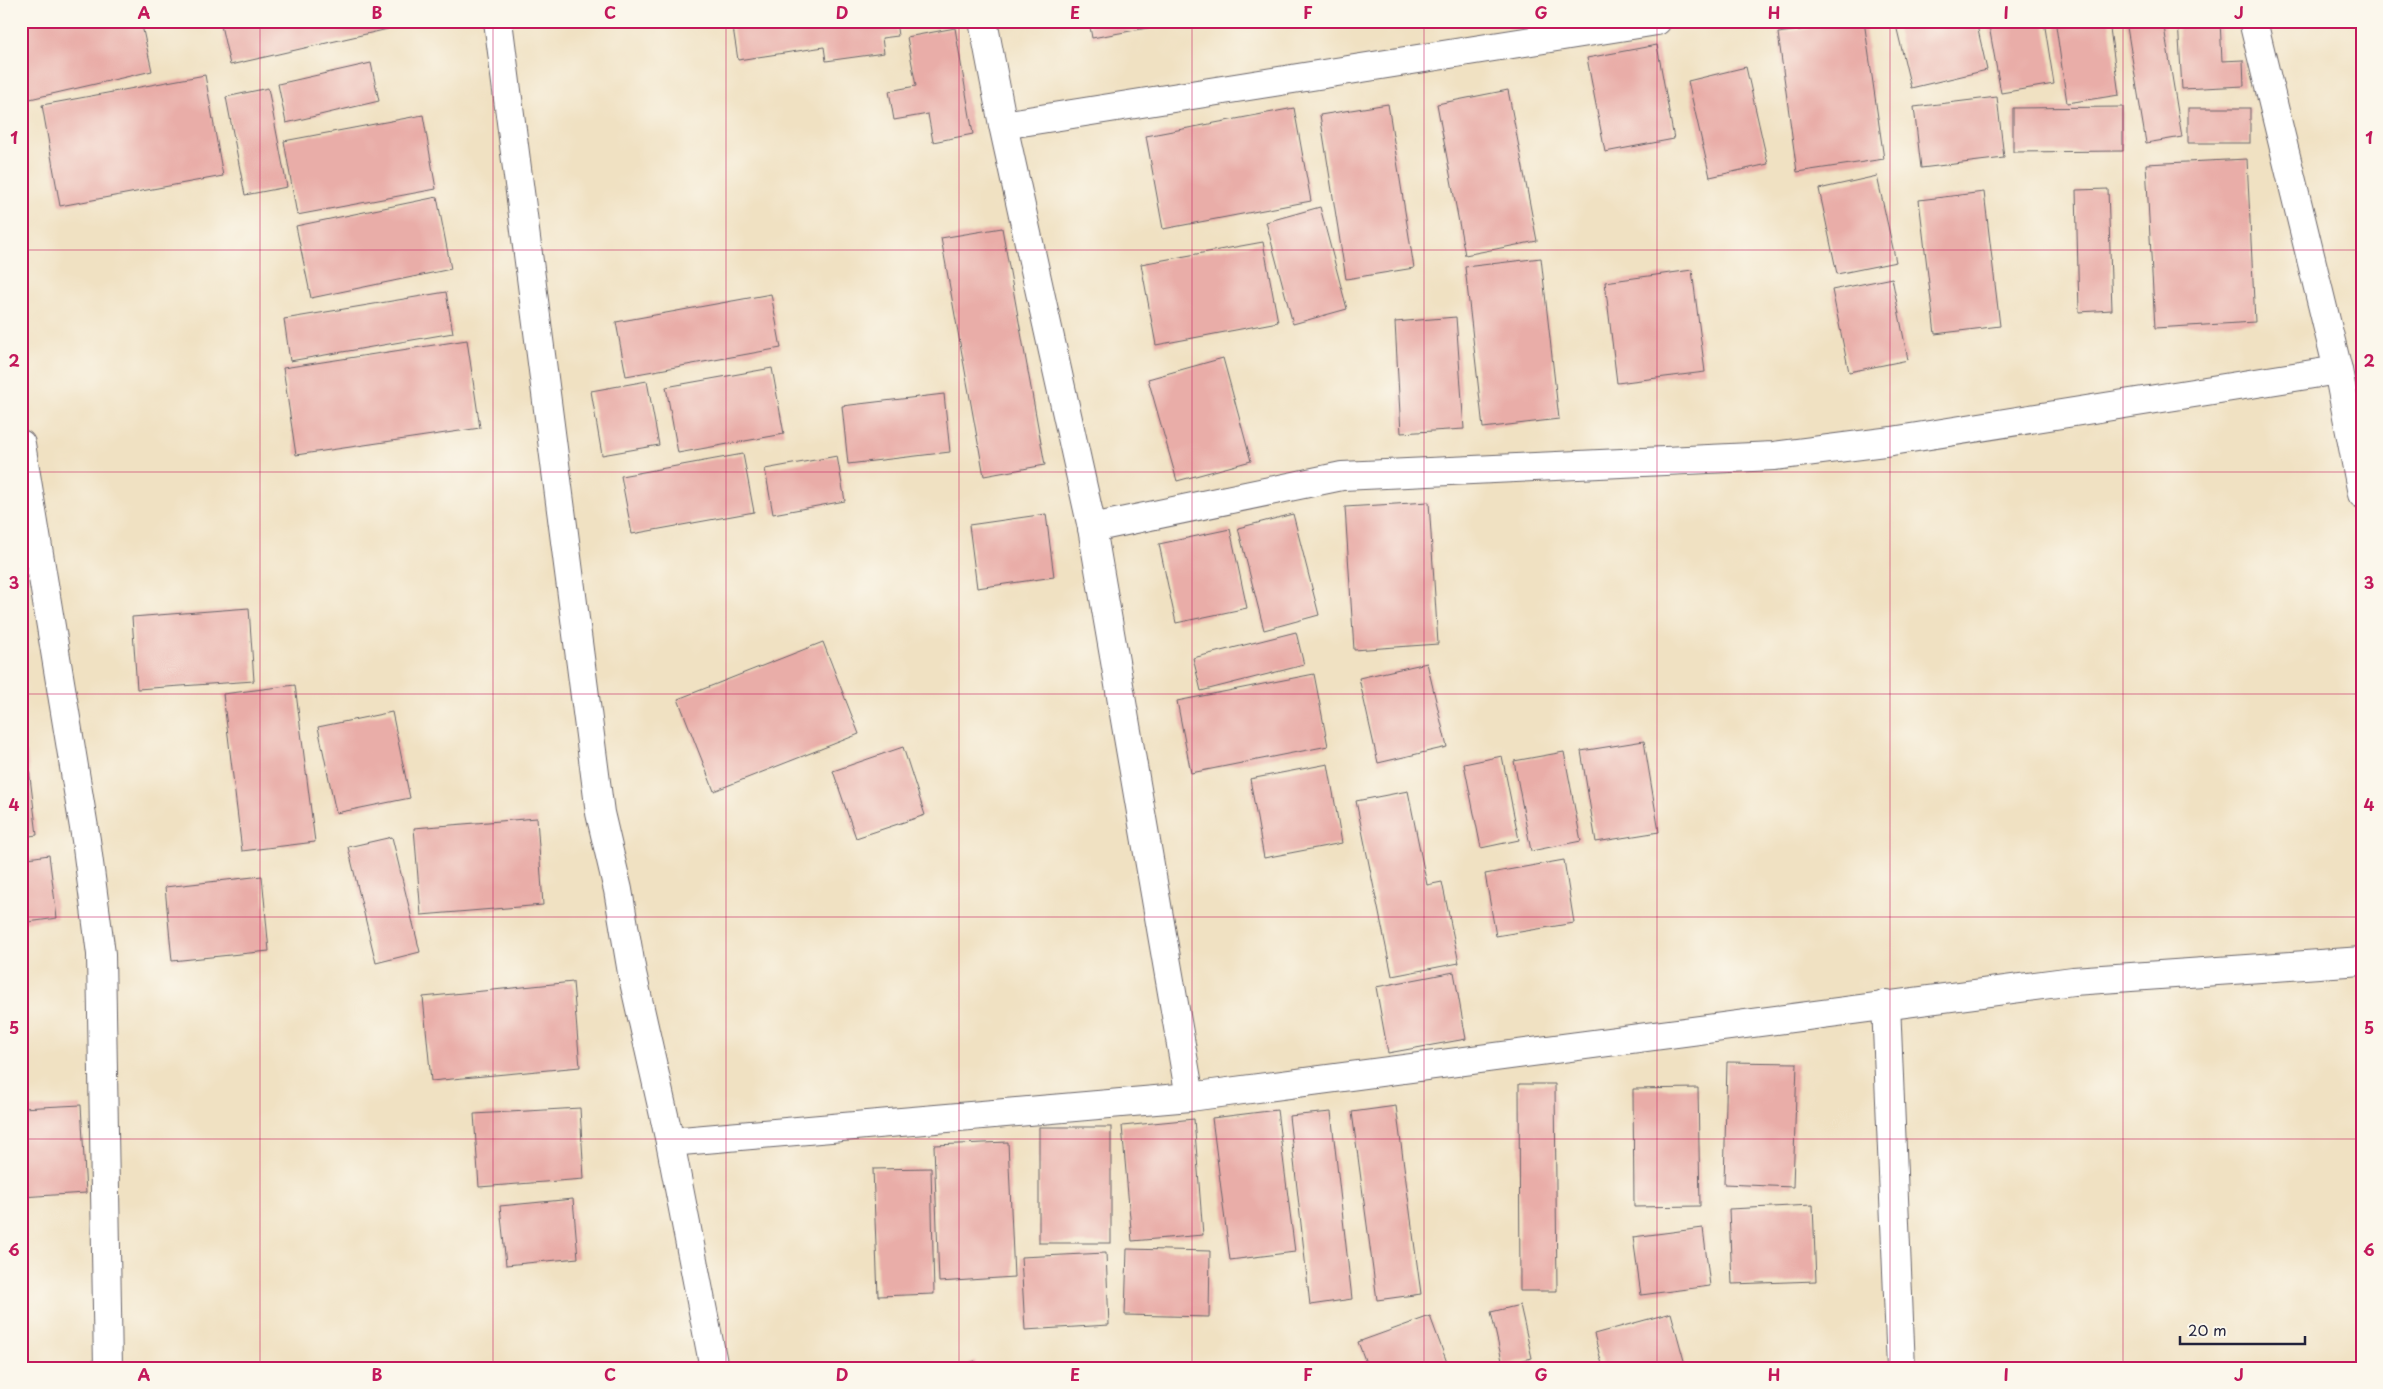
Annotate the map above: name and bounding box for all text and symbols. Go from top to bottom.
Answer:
text: A [138,0,151,24]
text: B [372,0,383,24]
text: C [604,0,616,24]
text: D [836,0,848,24]
text: E [1070,0,1080,24]
text: F [1303,0,1313,24]
text: G [1534,0,1548,24]
text: H [1768,0,1780,24]
text: I [2003,0,2009,24]
text: J [2234,0,2244,24]
text: 1 [10,125,18,149]
text: 1 [2365,125,2373,149]
text: 2 [8,348,20,372]
text: 2 [2363,348,2375,372]
text: 3 [9,570,19,594]
text: 3 [2364,570,2374,594]
text: 4 [9,792,20,816]
text: 4 [2364,792,2375,816]
text: 5 [9,1015,19,1039]
text: 5 [2364,1015,2374,1039]
text: 6 [8,1237,20,1261]
text: 6 [2363,1237,2375,1261]
scale bar [2180,1314,2306,1346]
text: 20 m [2188,1318,2227,1341]
text: A [138,1362,151,1386]
text: B [372,1362,383,1386]
text: C [604,1362,616,1386]
text: D [836,1362,848,1386]
text: E [1070,1362,1080,1386]
text: F [1303,1362,1313,1386]
text: G [1534,1362,1548,1386]
text: H [1768,1362,1780,1386]
text: I [2003,1362,2009,1386]
text: J [2234,1362,2244,1386]

